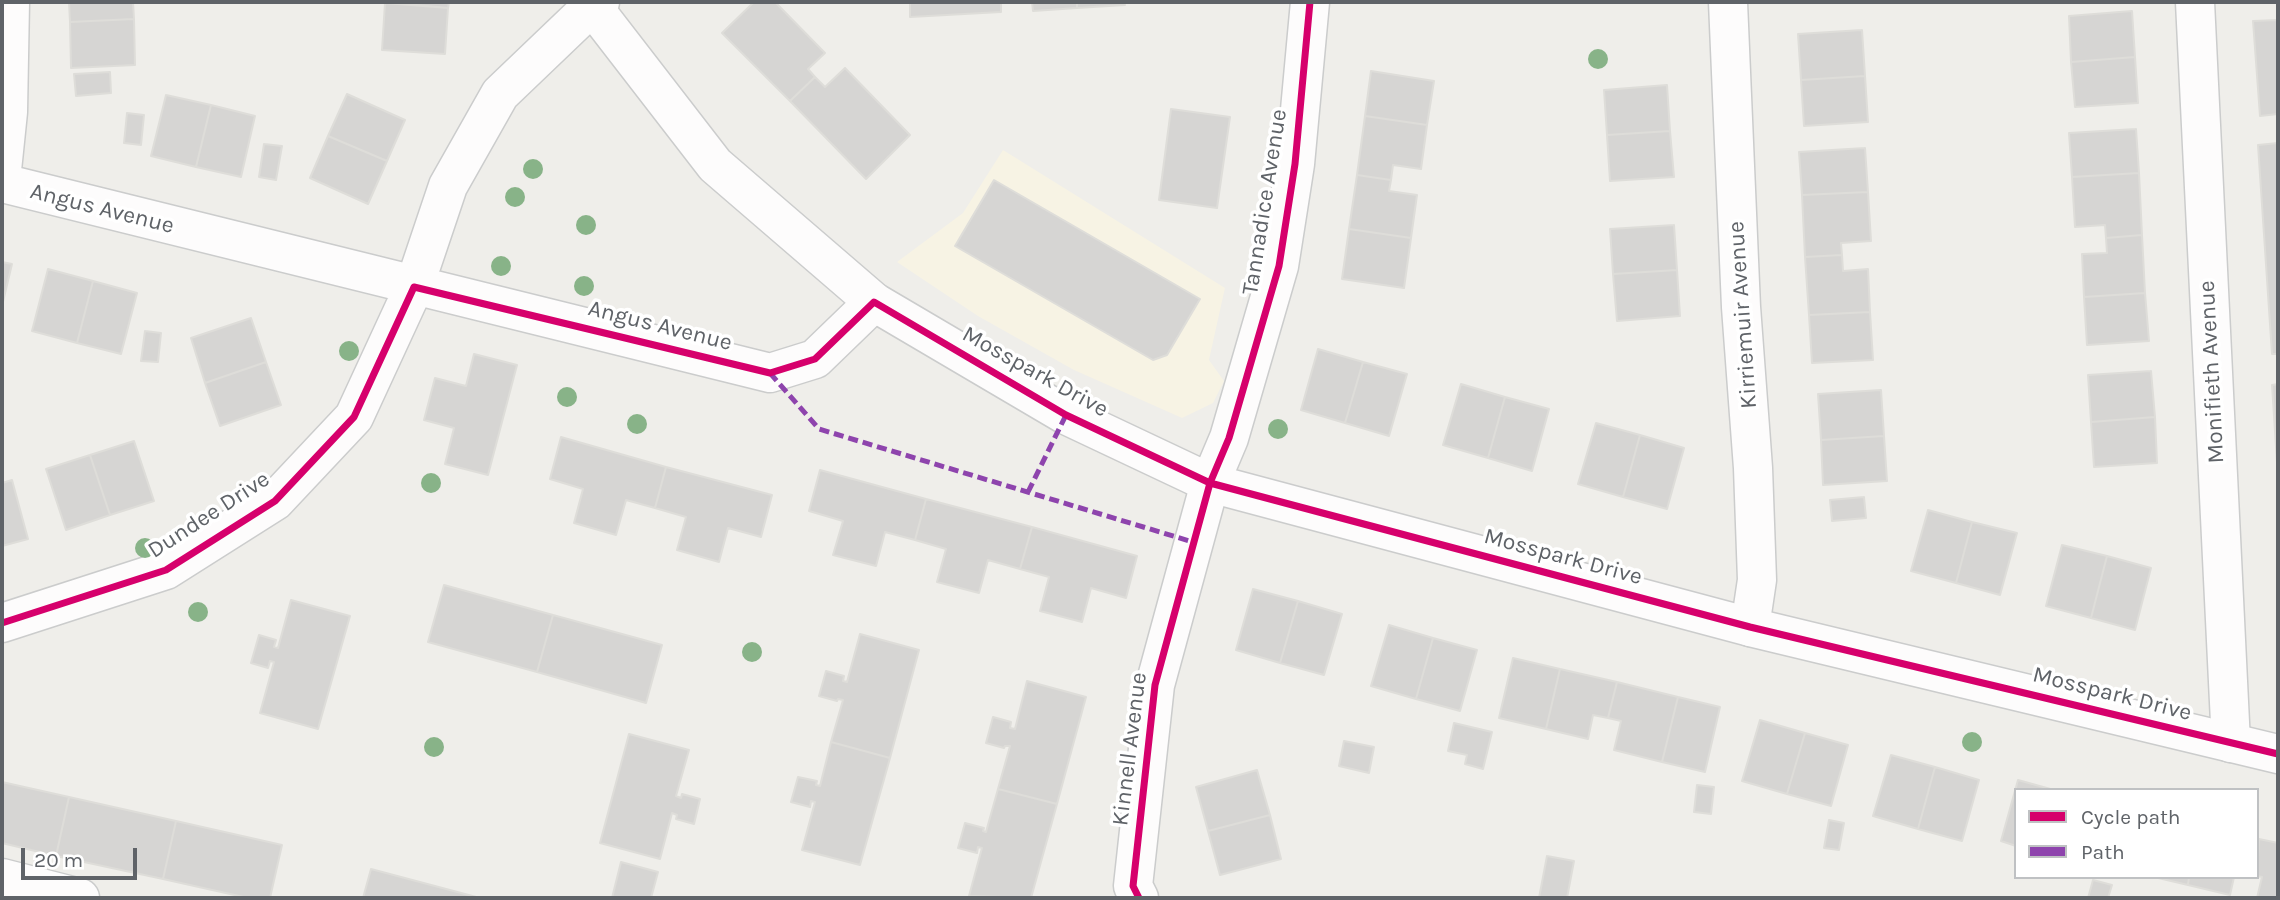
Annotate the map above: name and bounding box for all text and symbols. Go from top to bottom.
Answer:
street label: Tannadice Avenue [1237,107,1293,297]
street label: Angus Avenue [27,178,177,240]
street label: Kirriemuir Avenue [1723,220,1763,410]
street label: Monifieth Avenue [2193,280,2231,464]
street label: Angus Avenue [585,295,735,357]
street label: Mosspark Drive [957,320,1113,424]
street label: Dundee Drive [143,465,275,565]
street label: Mosspark Drive [1481,523,1645,591]
street label: Mosspark Drive [2030,661,2194,727]
street label: Kinnell Avenue [1107,671,1153,827]
legend [2014,788,2259,879]
text: Cycle path [2081,805,2181,829]
scale bar [24,834,140,878]
text: Path [2081,840,2125,864]
text: 20 m [34,848,83,872]

